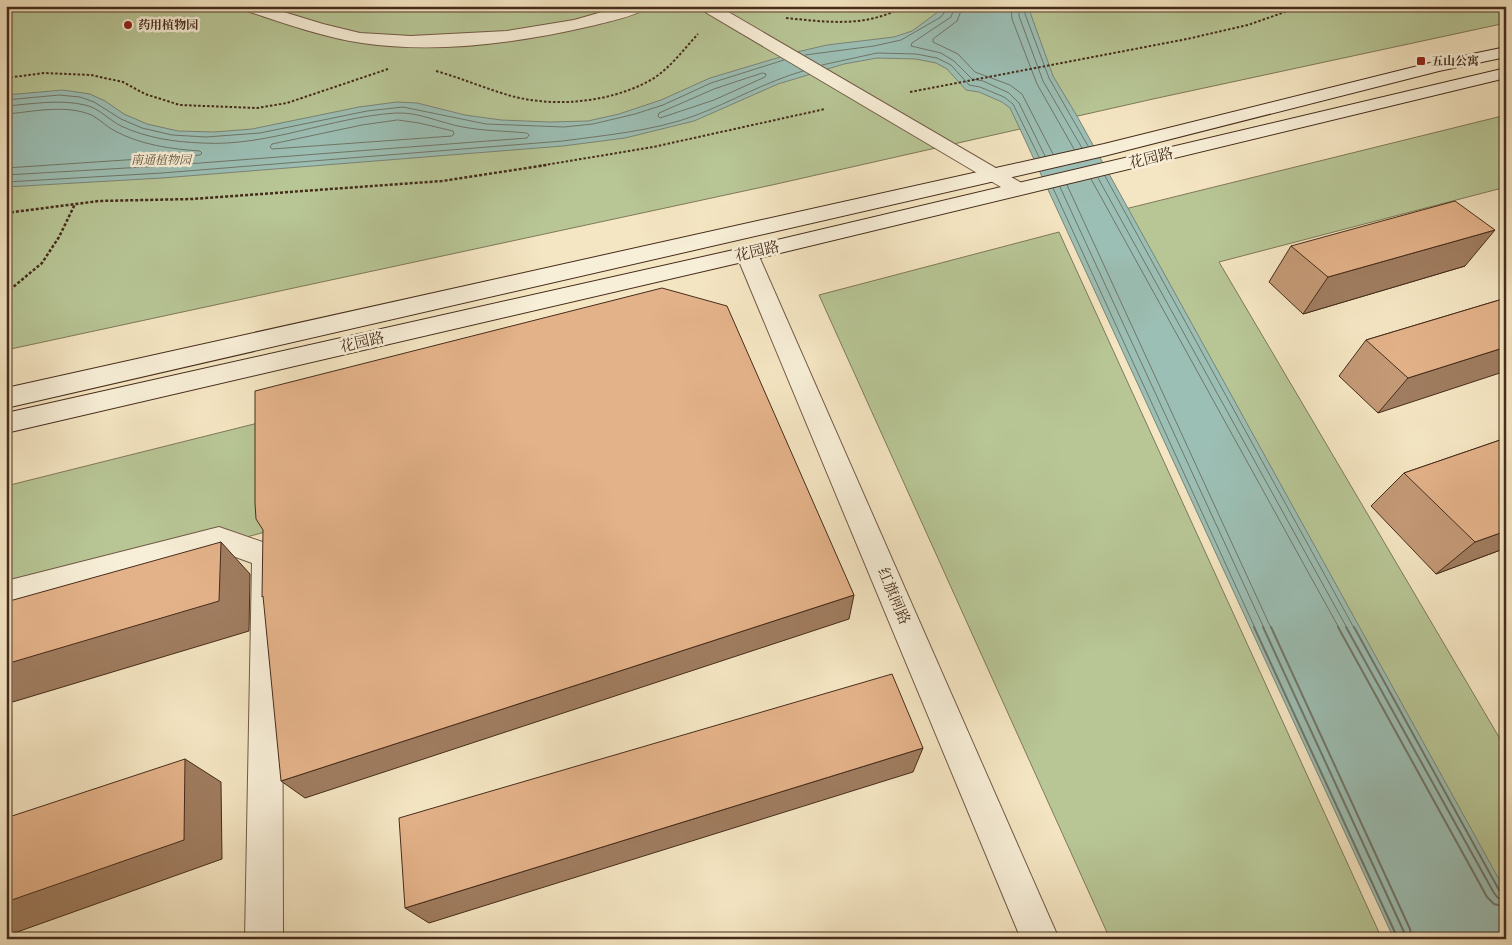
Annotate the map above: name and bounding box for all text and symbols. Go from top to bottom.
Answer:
place label: 药用植物园 [138,17,198,32]
marker: 药用植物园 [122,19,134,31]
place label: 五山公寓 [1431,53,1479,68]
marker: 五山公寓 [1415,55,1427,67]
street label: 花园路 [1127,143,1175,172]
park label: 南通植物园 [131,152,193,167]
street label: 花园路 [733,236,781,265]
street label: 花园路 [338,327,386,356]
street label: 红旗闸路 [874,564,915,627]

